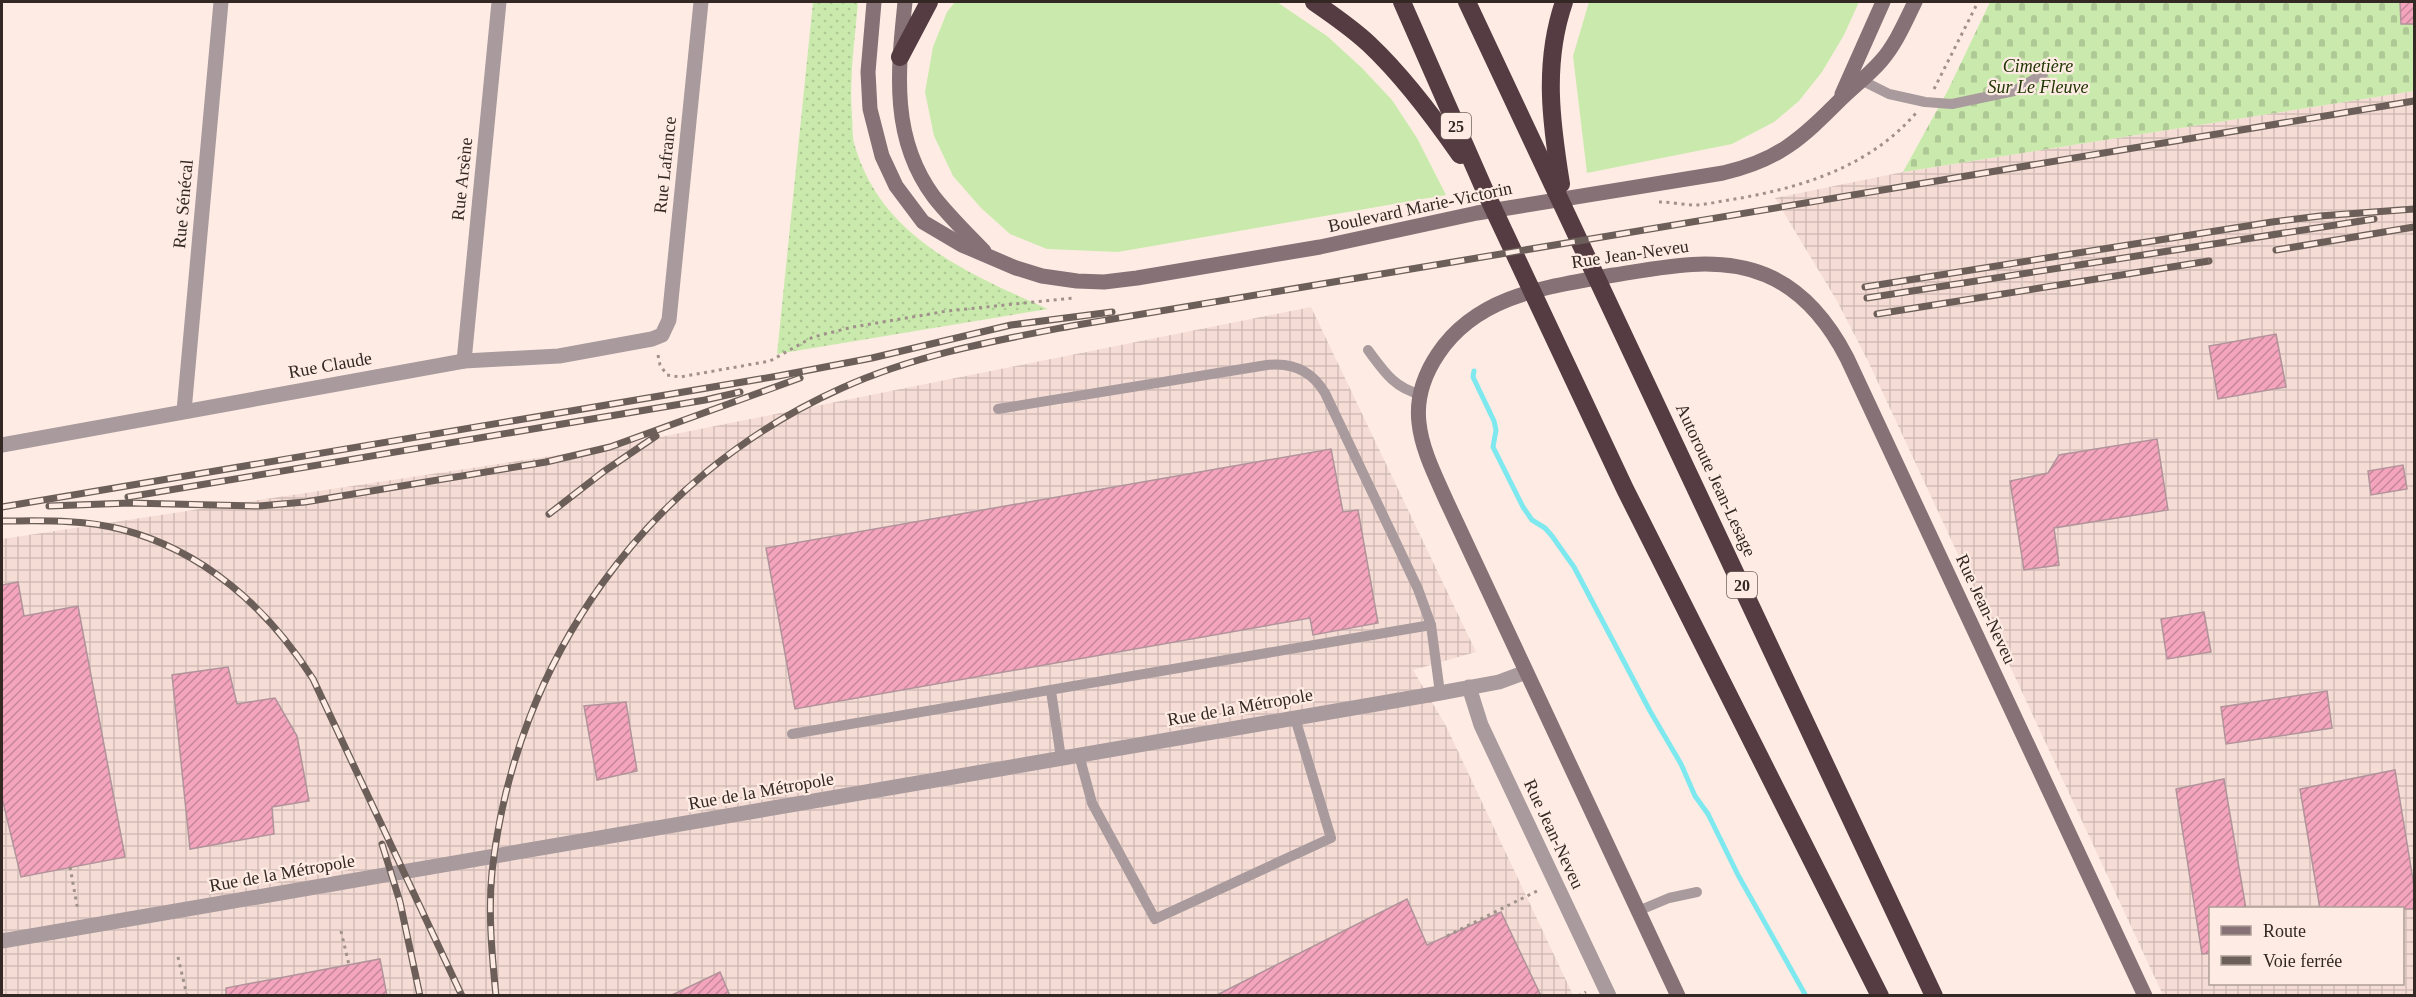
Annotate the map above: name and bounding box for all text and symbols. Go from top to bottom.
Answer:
park label: Cimetière Sur Le Fleuve [1988,56,2088,97]
road number: 25 [1441,113,1471,139]
street label: Rue Lafrance [650,115,680,214]
street label: Rue Arsène [448,136,476,222]
street label: Rue Sénécal [169,159,197,249]
street label: Boulevard Marie-Victorin [1326,178,1514,236]
street label: Rue Jean-Neveu [1570,236,1690,272]
street label: Rue Claude [287,348,373,382]
street label: Autoroute Jean-Lesage [1672,400,1760,560]
street label: Rue Jean-Neveu [1952,551,2020,667]
road number: 20 [1727,572,1757,598]
street label: Rue de la Métropole [1166,684,1314,730]
street label: Rue de la Métropole [687,768,835,814]
street label: Rue Jean-Neveu [1520,776,1588,892]
street label: Rue de la Métropole [208,850,356,896]
legend [2209,907,2404,985]
text: Route [2263,921,2306,941]
text: Voie ferrée [2263,951,2342,971]

